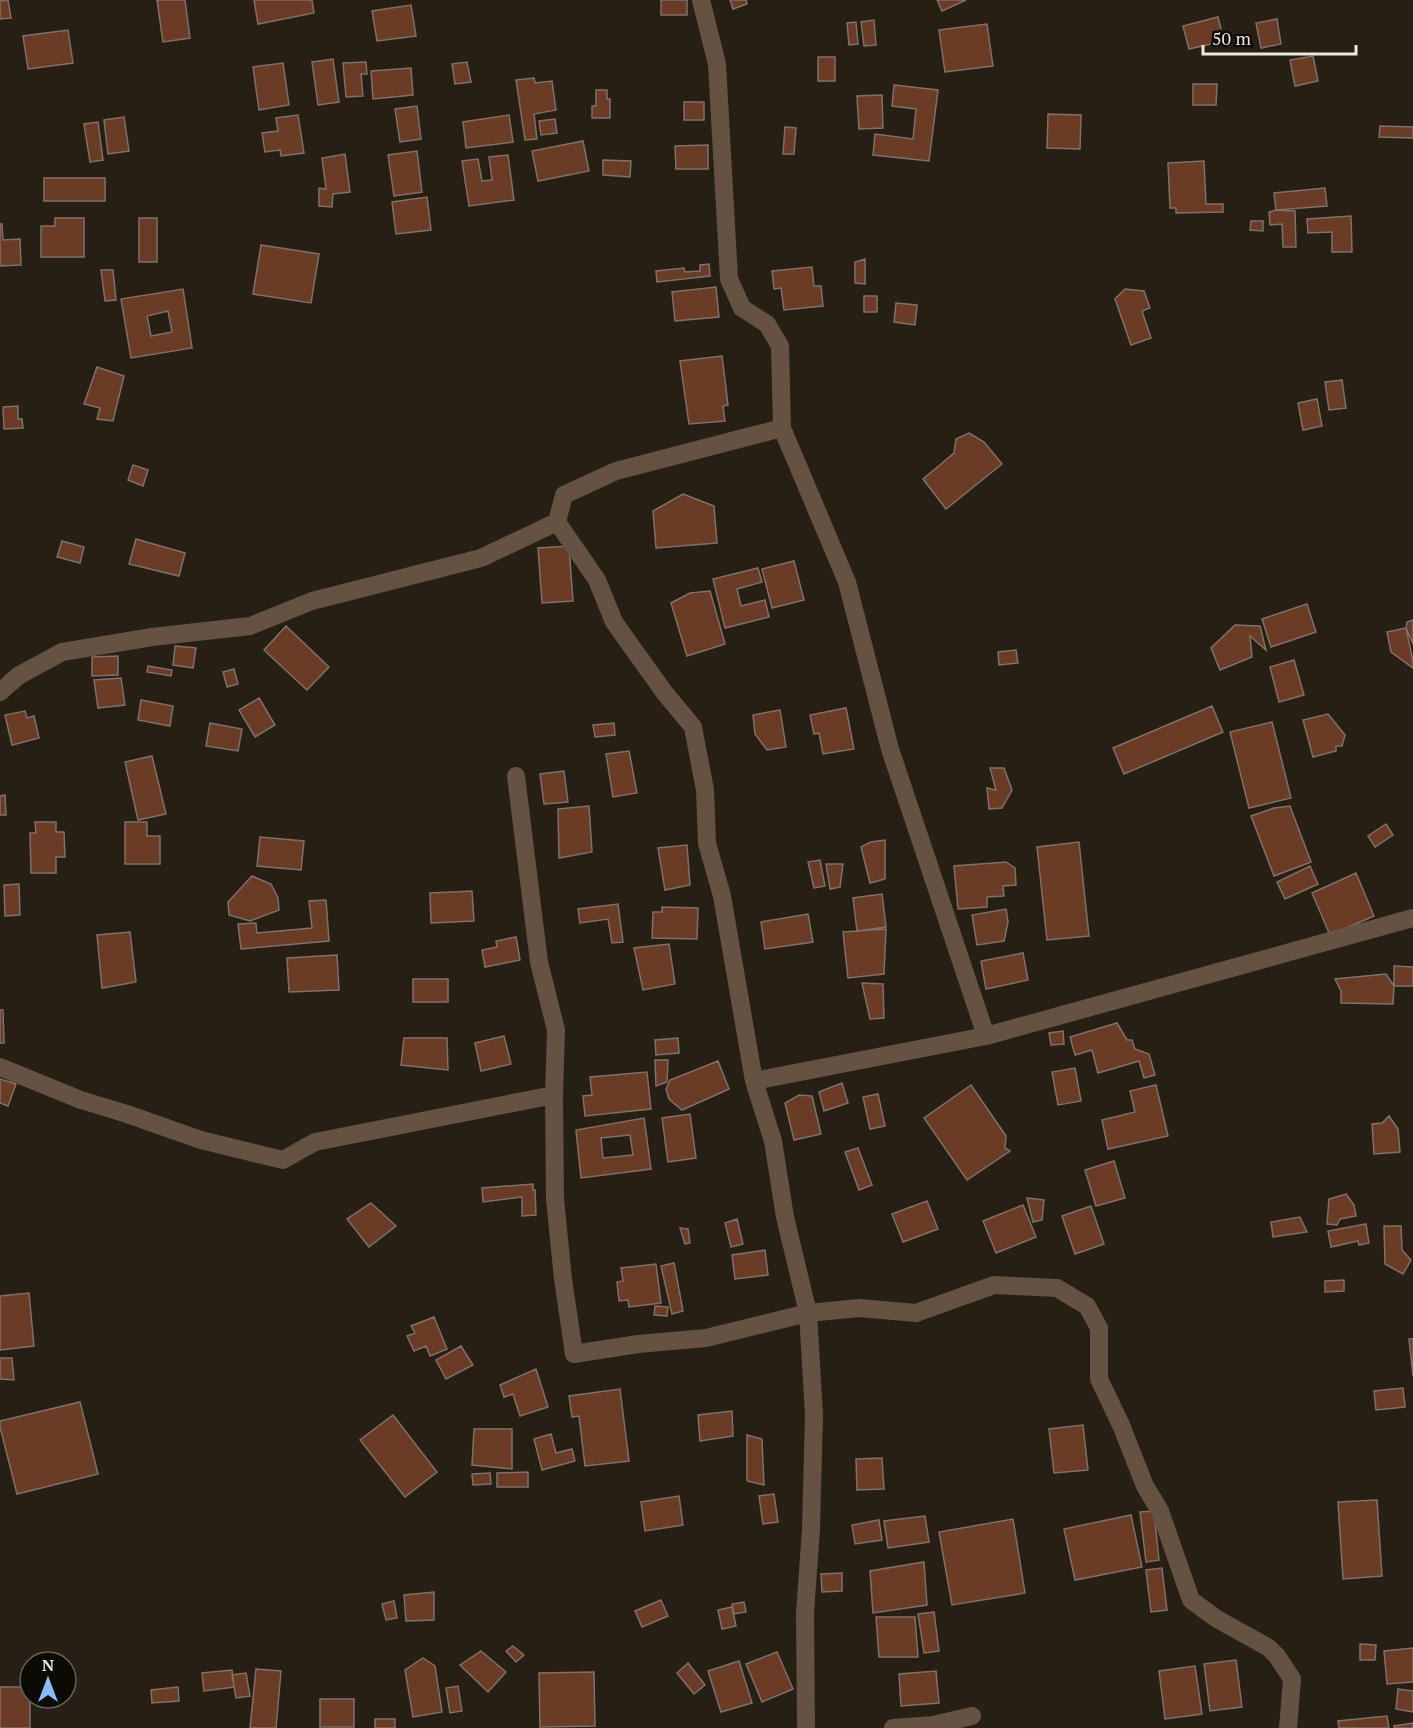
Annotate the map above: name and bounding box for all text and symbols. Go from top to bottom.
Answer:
scale bar [1203,18,1356,56]
text: 50 m [1212,26,1252,50]
north arrow [18,1650,78,1710]
text: N [42,1654,54,1676]

